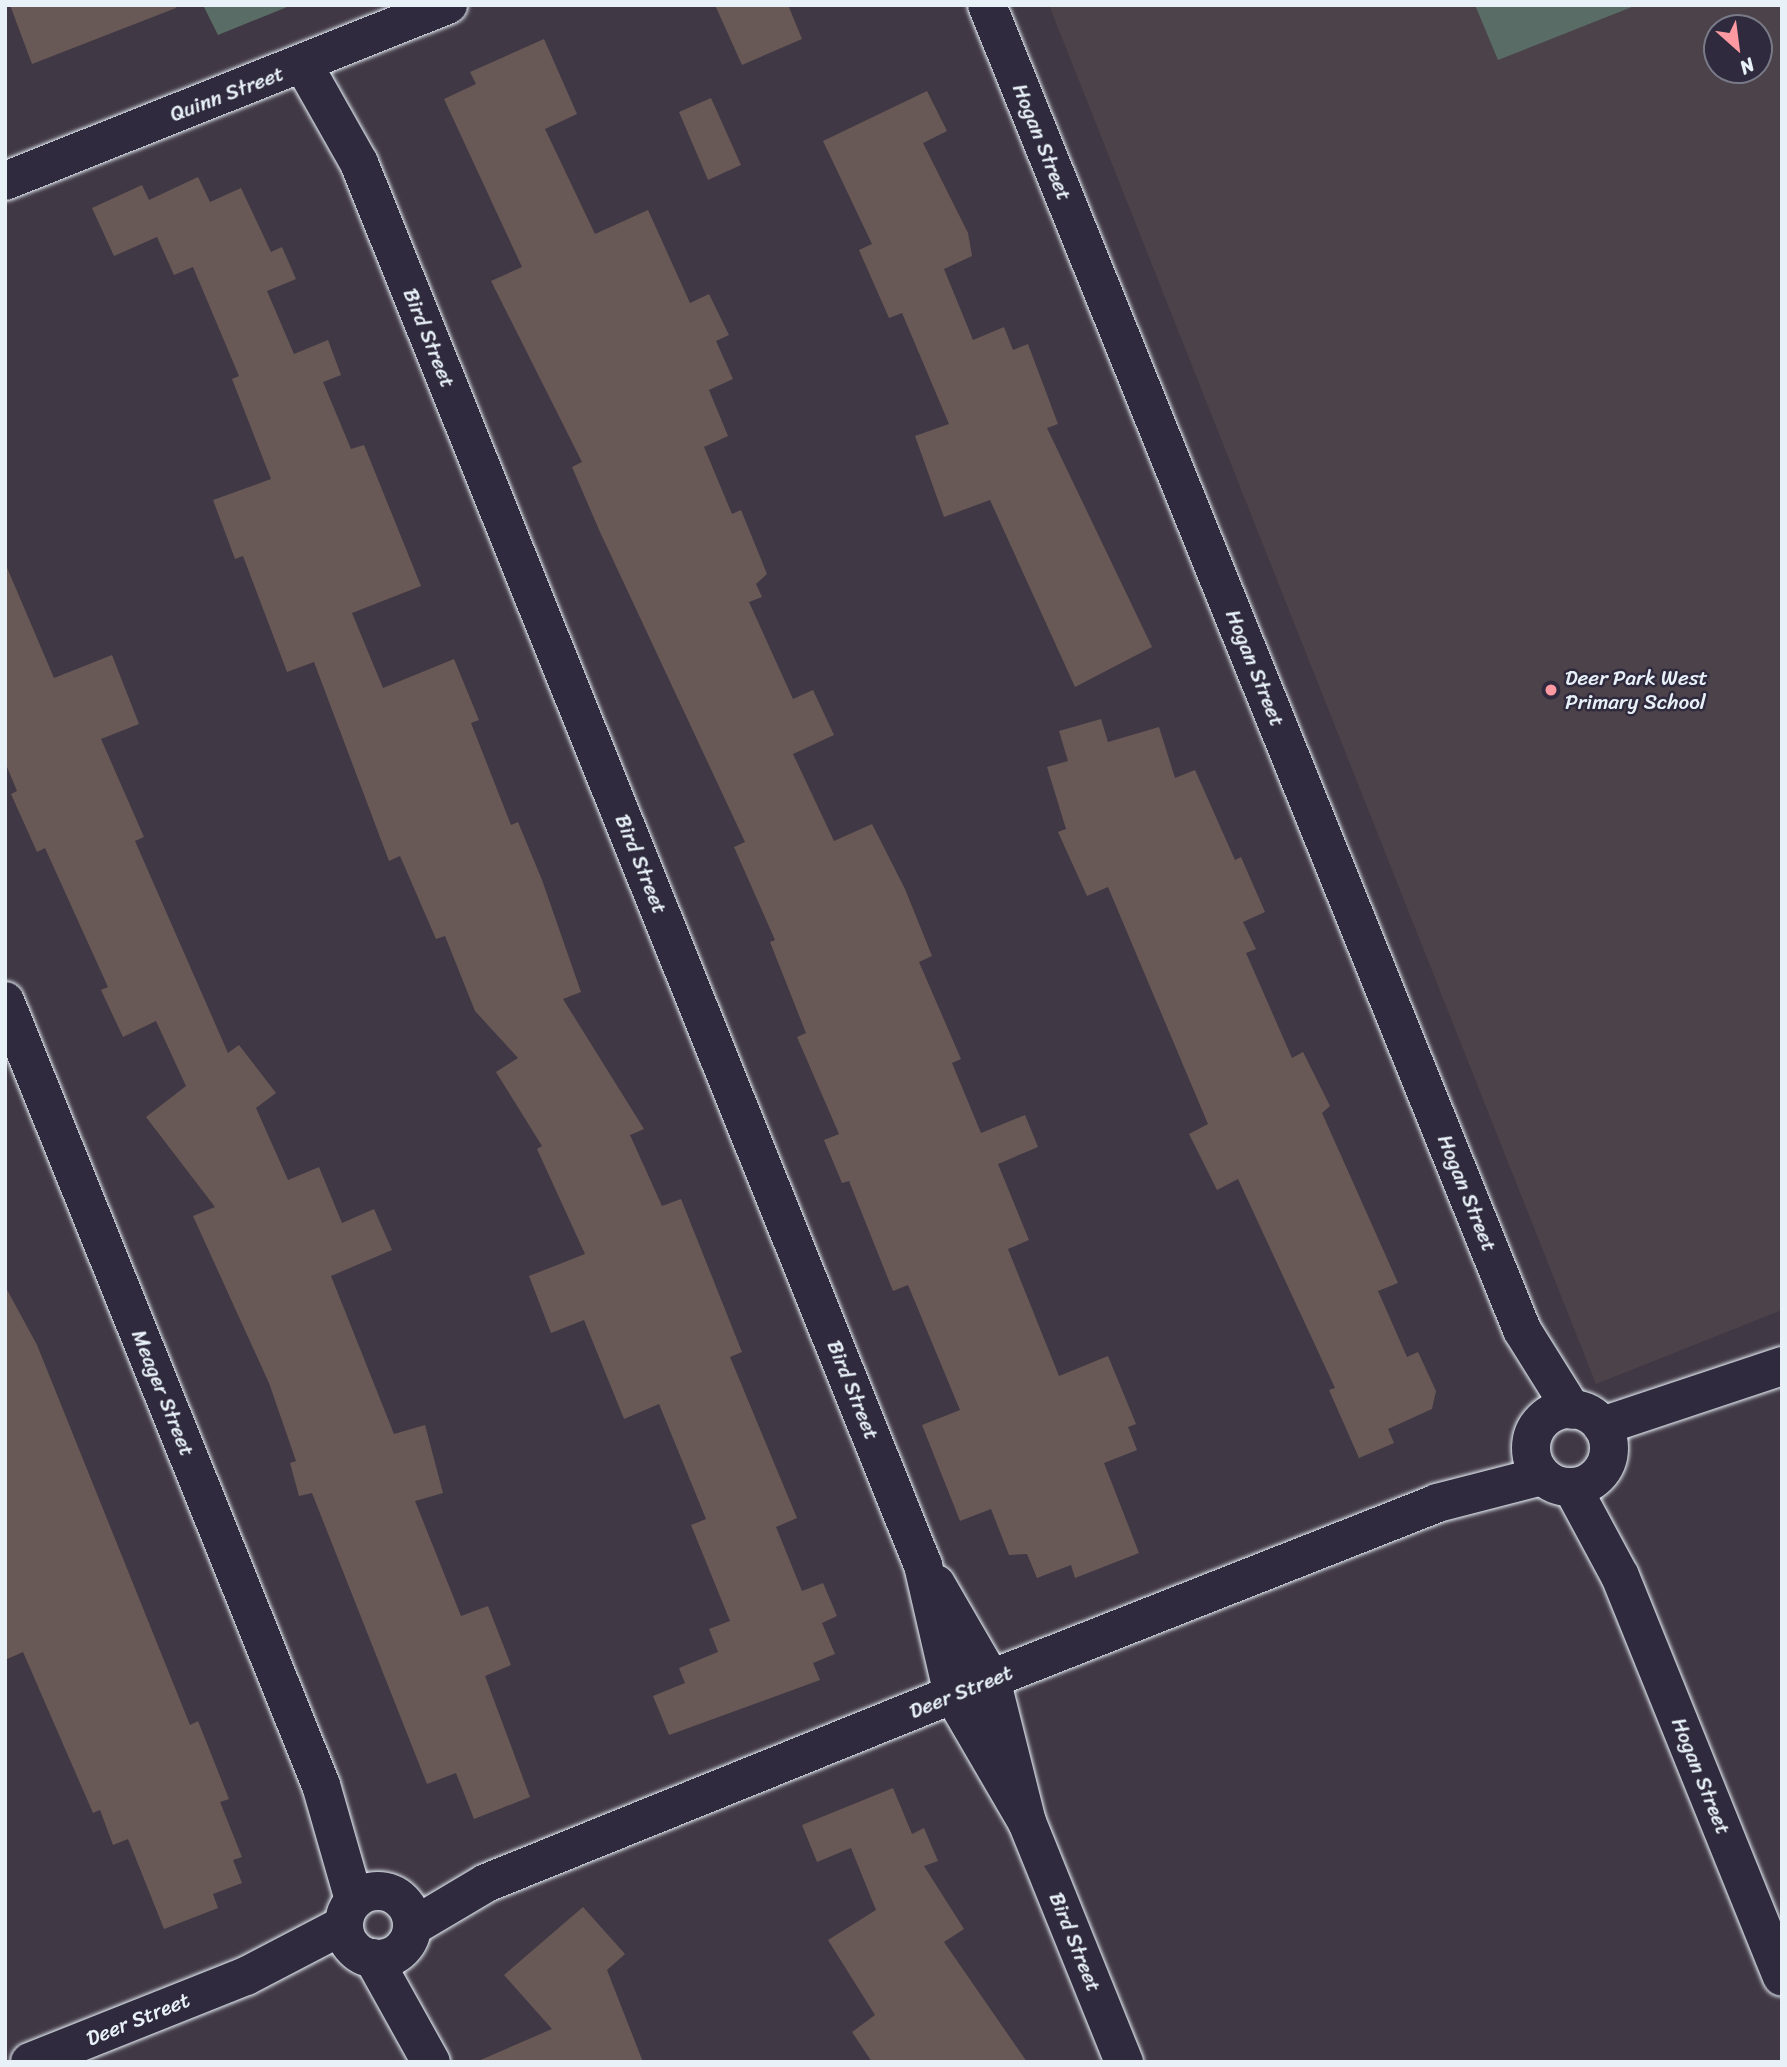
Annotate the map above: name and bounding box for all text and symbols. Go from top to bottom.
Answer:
north arrow [1703,14,1773,84]
text: N [1734,49,1761,84]
street label: Quinn Street [167,61,287,127]
street label: Hogan Street [1007,80,1077,204]
street label: Bird Street [398,285,460,391]
street label: Hogan Street [1220,606,1290,730]
place label: Deer Park West Primary School [1565,665,1708,715]
marker: Deer Park West Primary School [1543,682,1559,698]
street label: Bird Street [610,811,672,917]
street label: Hogan Street [1432,1131,1502,1255]
street label: Meager Street [126,1326,200,1460]
street label: Bird Street [822,1337,884,1443]
street label: Deer Street [906,1660,1016,1724]
street label: Hogan Street [1666,1714,1736,1838]
street label: Bird Street [1044,1889,1106,1995]
street label: Deer Street [83,1987,193,2051]

